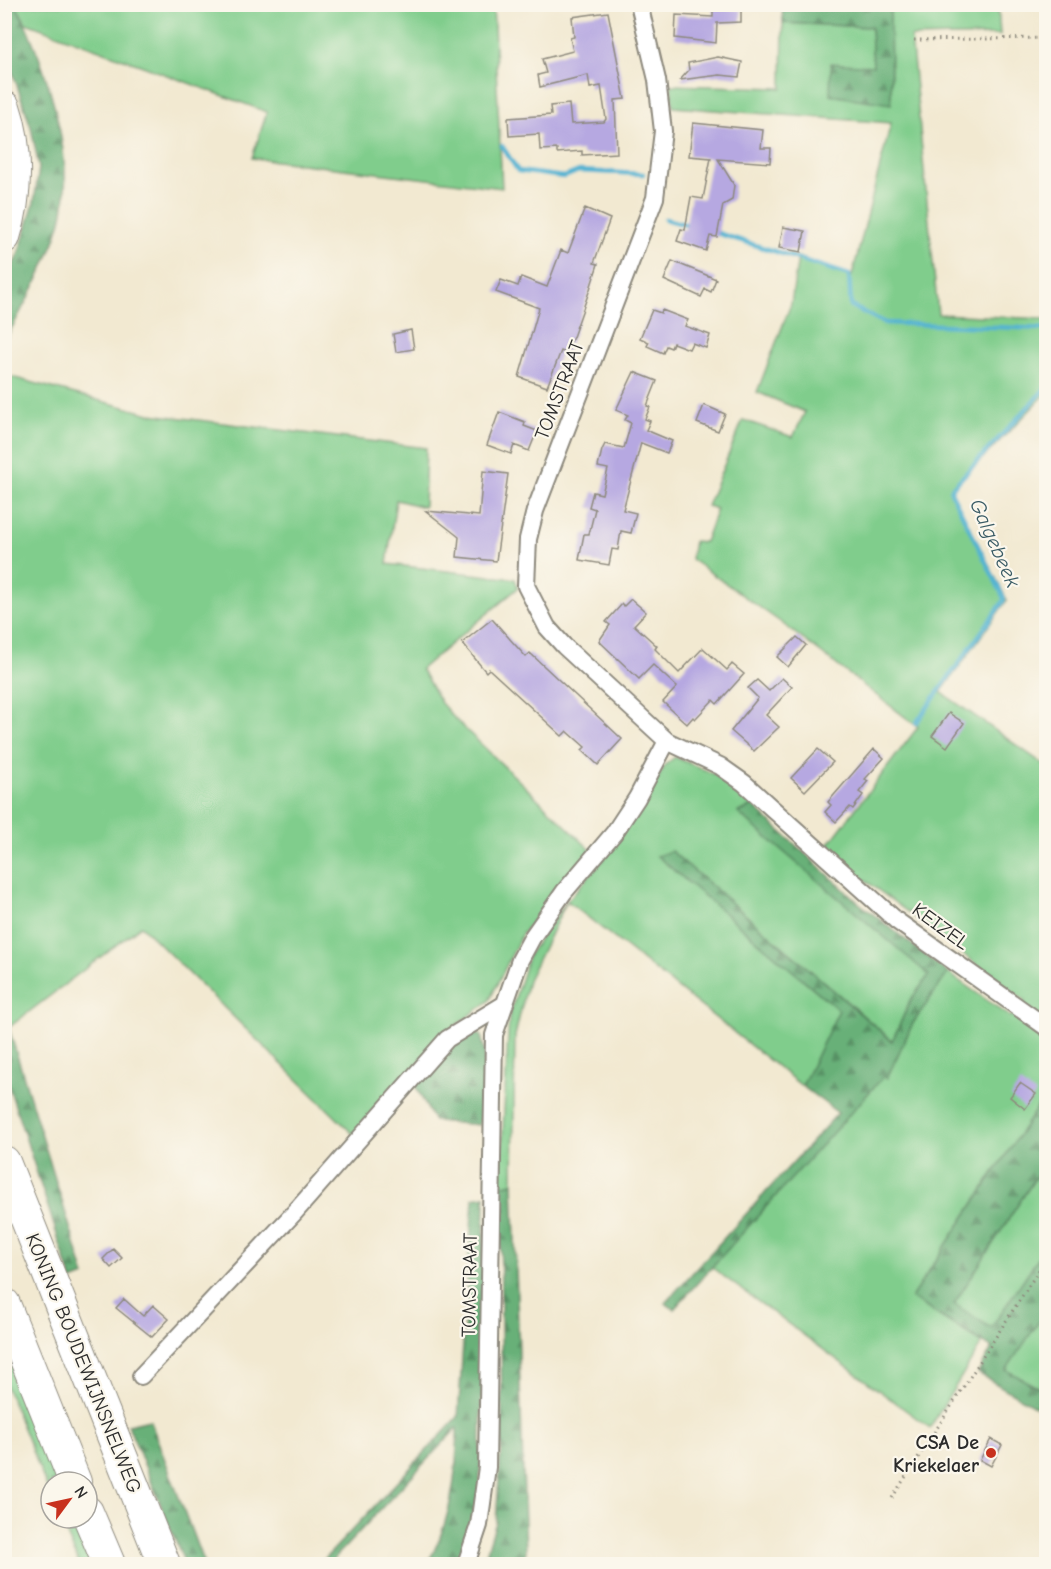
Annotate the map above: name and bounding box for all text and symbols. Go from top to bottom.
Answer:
street label: TOMSTRAAT [530,337,589,443]
water label: Galgebeek [965,495,1026,592]
street label: KEIZEL [908,898,974,955]
street label: KONING BOUDEWIJNSNELWEG [21,1230,147,1496]
street label: TOMSTRAAT [457,1232,482,1337]
place label: CSA De Kriekelaer [893,1431,979,1477]
marker: CSA De Kriekelaer [984,1446,998,1460]
north arrow [39,1470,99,1530]

